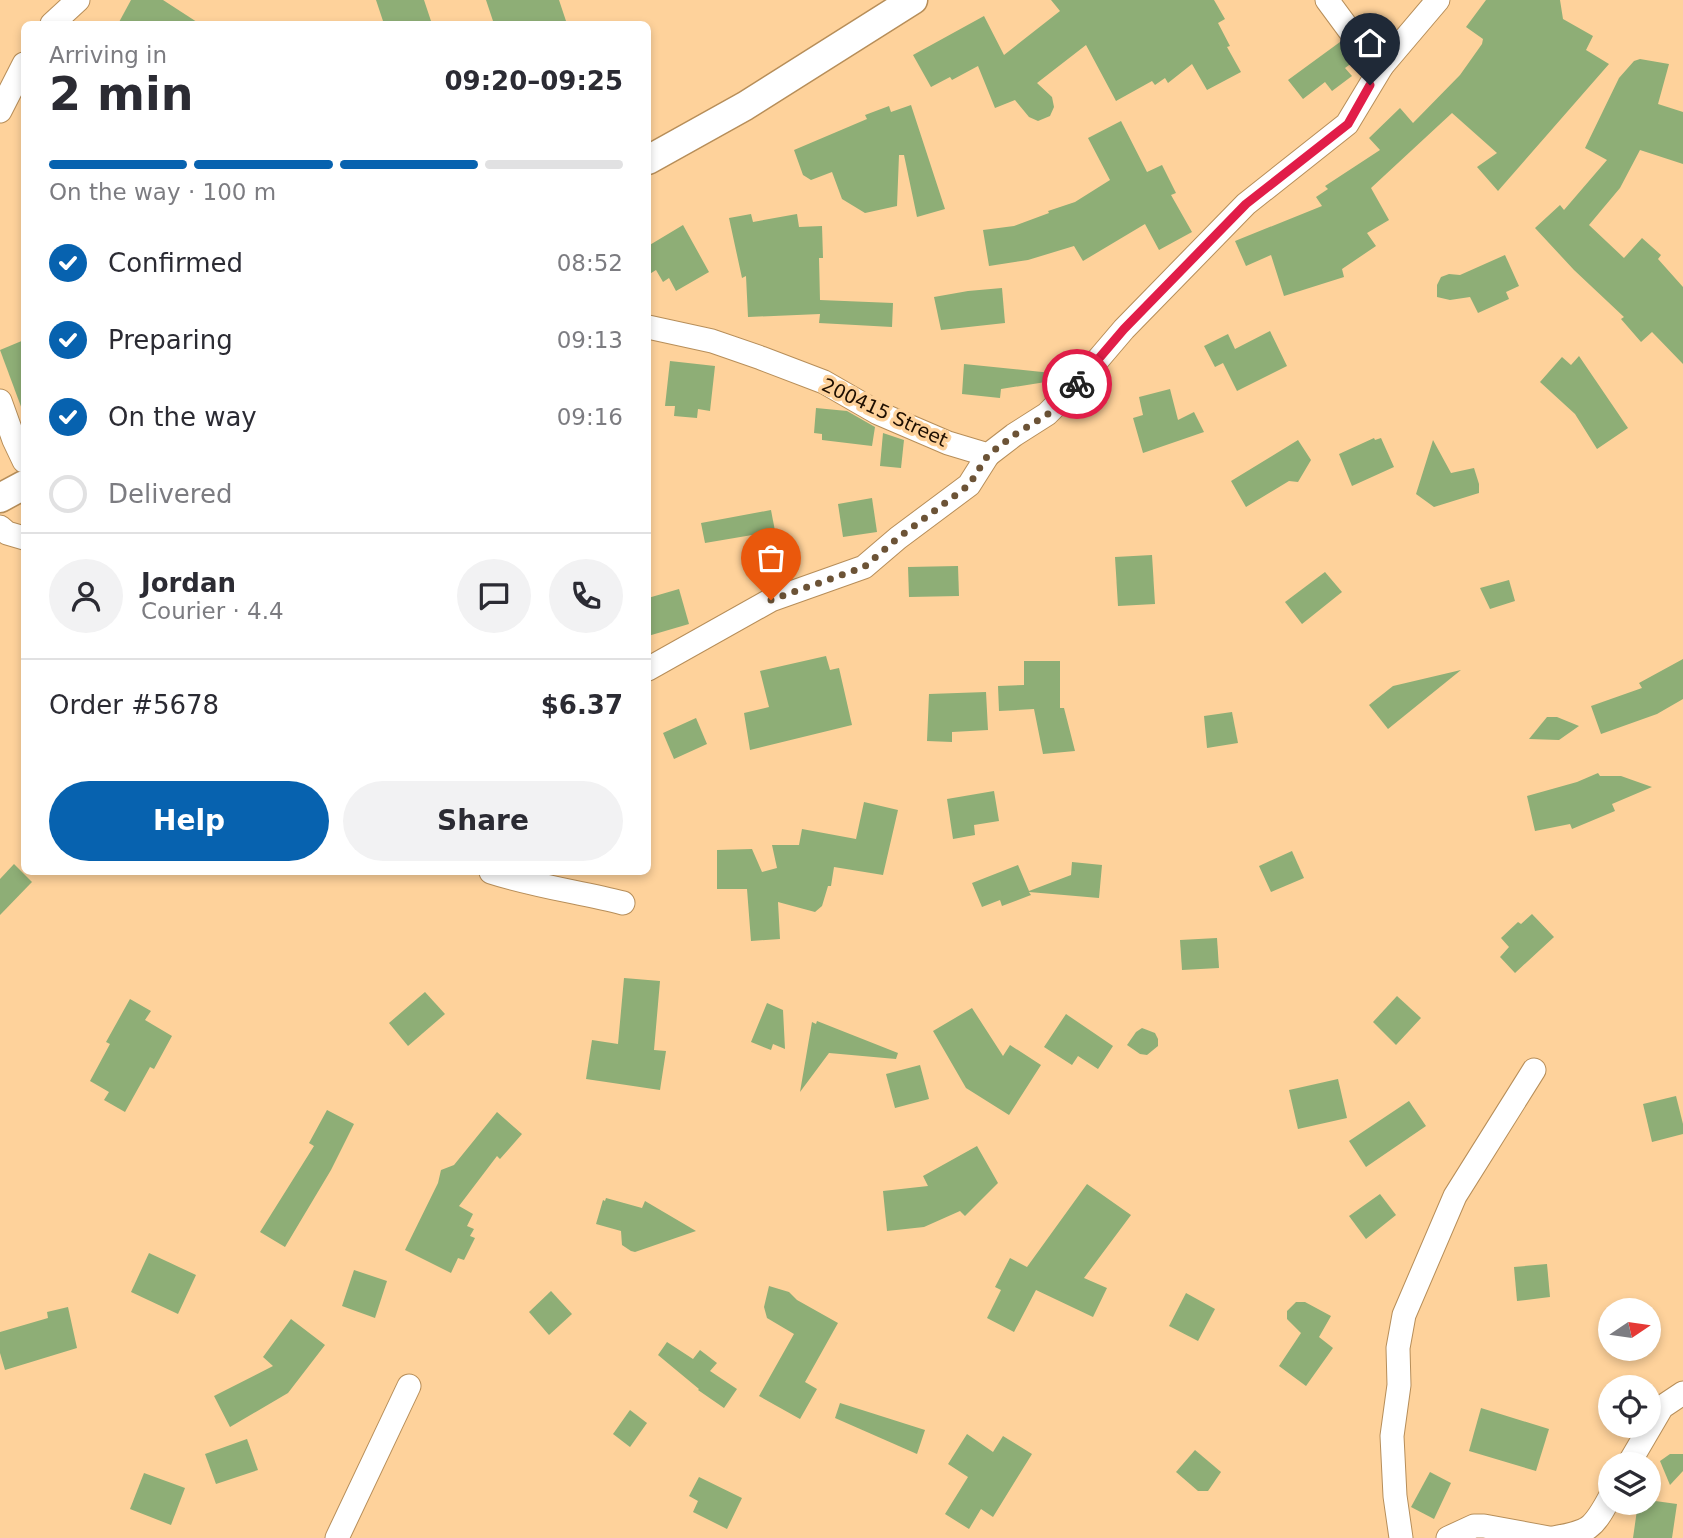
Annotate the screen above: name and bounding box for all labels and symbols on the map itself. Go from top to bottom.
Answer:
pin [1340,13,1400,85]
courier [1042,349,1112,419]
street label: 200415 Street [819,373,951,451]
pin [741,528,801,600]
north arrow [1598,1298,1661,1362]

